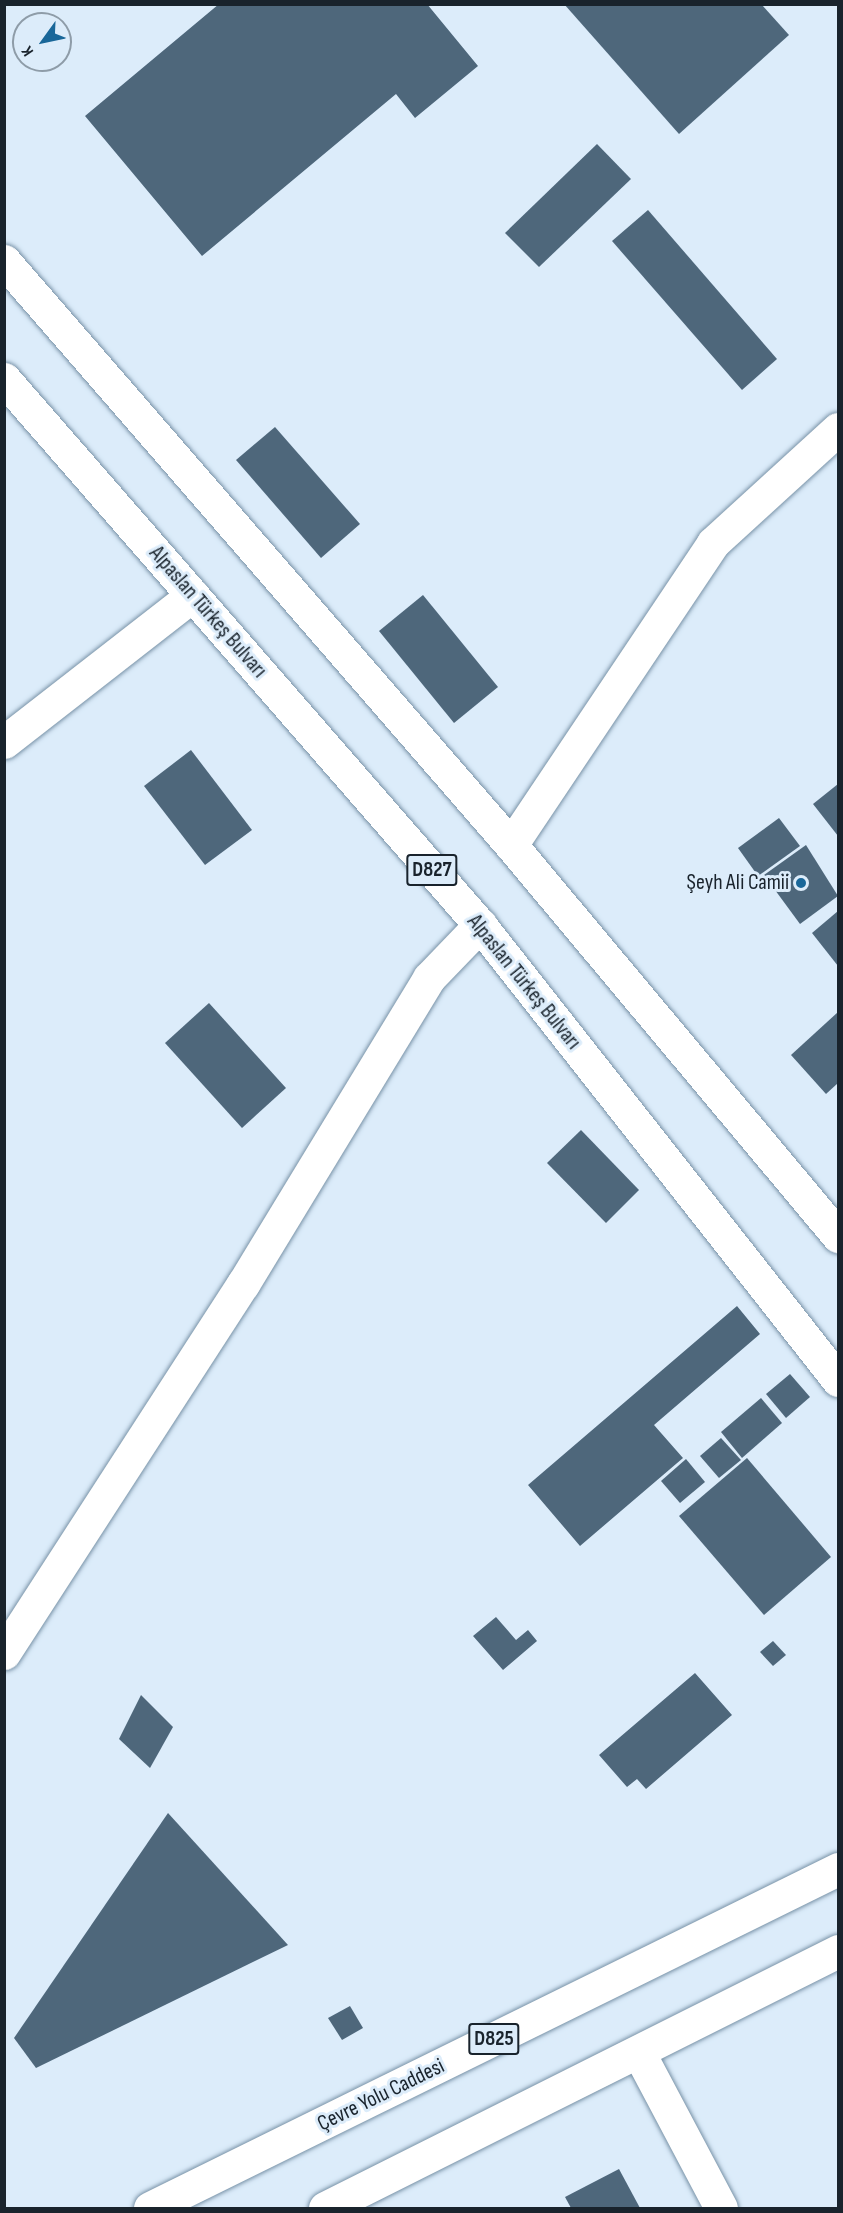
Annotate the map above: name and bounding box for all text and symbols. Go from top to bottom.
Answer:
north arrow [12,12,72,72]
text: K [18,43,38,59]
street label: Alpaslan Türkeş Bulvarı [144,541,272,683]
road number: D827 [405,852,459,888]
place label: Şeyh Ali Camii [687,870,789,896]
marker: Şeyh Ali Camii [794,876,808,890]
street label: Alpaslan Türkeş Bulvarı [462,909,586,1055]
road number: D825 [467,2021,521,2057]
street label: Çevre Yolu Caddesi [313,2053,449,2137]

